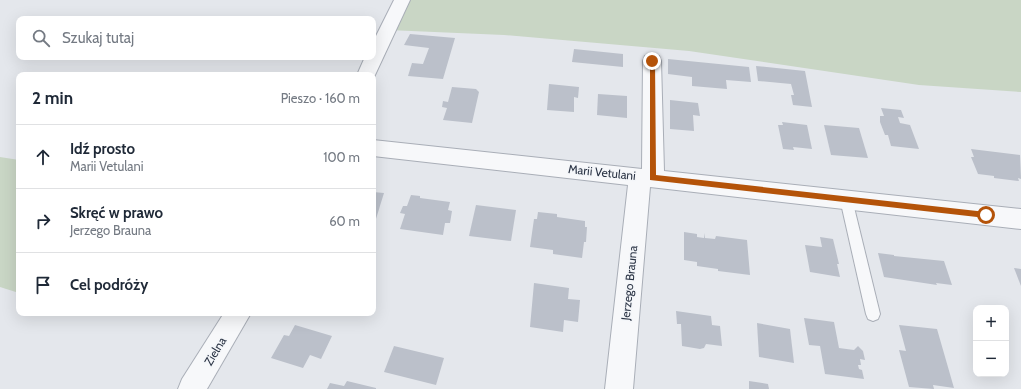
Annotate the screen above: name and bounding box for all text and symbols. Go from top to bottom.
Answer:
search box [16,16,376,60]
icon: search [30,27,52,49]
text: Szukaj tutaj [62,29,134,47]
route end [643,52,661,70]
text: 2 min [32,88,73,108]
text: Pieszo · 160 m [281,90,360,106]
text: Idź prosto [70,140,135,158]
icon: ahead [32,146,54,168]
text: 100 m [323,149,360,165]
text: Marii Vetulani [70,158,144,174]
street label: Marii Vetulani [567,161,637,183]
text: Skręć w prawo [70,204,163,222]
route start [977,206,995,224]
icon: right [32,210,54,232]
text: 60 m [329,213,360,229]
text: Jerzego Brauna [70,222,151,238]
street label: Jerzego Brauna [618,245,640,322]
icon: arrive [32,274,54,296]
text: Cel podróży [70,276,148,294]
map controls [973,305,1009,377]
button: + [973,305,1009,341]
street label: Zielna [201,334,229,368]
button: − [973,341,1009,377]

